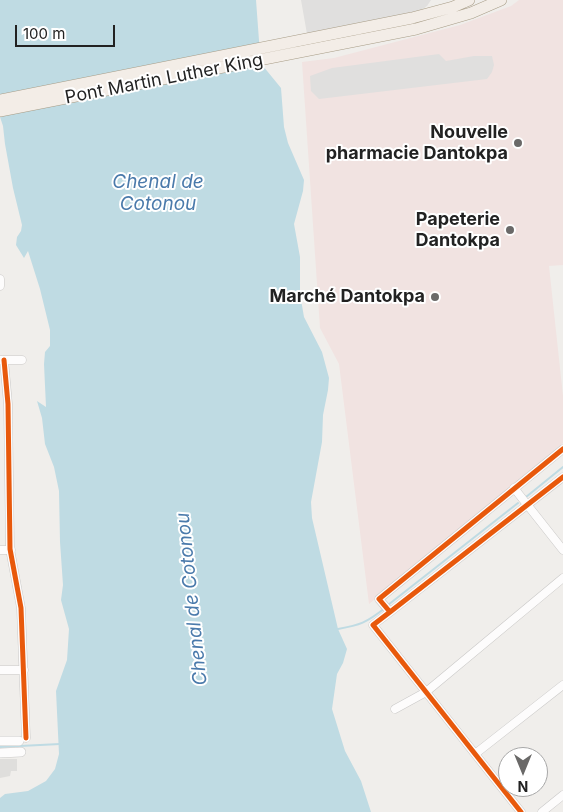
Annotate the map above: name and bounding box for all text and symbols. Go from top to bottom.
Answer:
scale bar [18,15,118,47]
text: 100 m [23,24,65,43]
street label: Pont Martin Luther King [63,49,265,109]
place label: Nouvelle pharmacie Dantokpa [326,122,508,164]
marker: Nouvelle pharmacie Dantokpa [512,137,524,149]
water label: Chenal de Cotonou [112,171,204,215]
place label: Papeterie Dantokpa [415,209,500,252]
marker: Papeterie Dantokpa [504,224,516,236]
place label: Marché Dantokpa [270,286,425,308]
marker: Marché Dantokpa [429,291,441,303]
water label: Chenal de Cotonou [172,512,212,686]
north arrow [498,747,548,797]
text: N [518,778,528,795]

